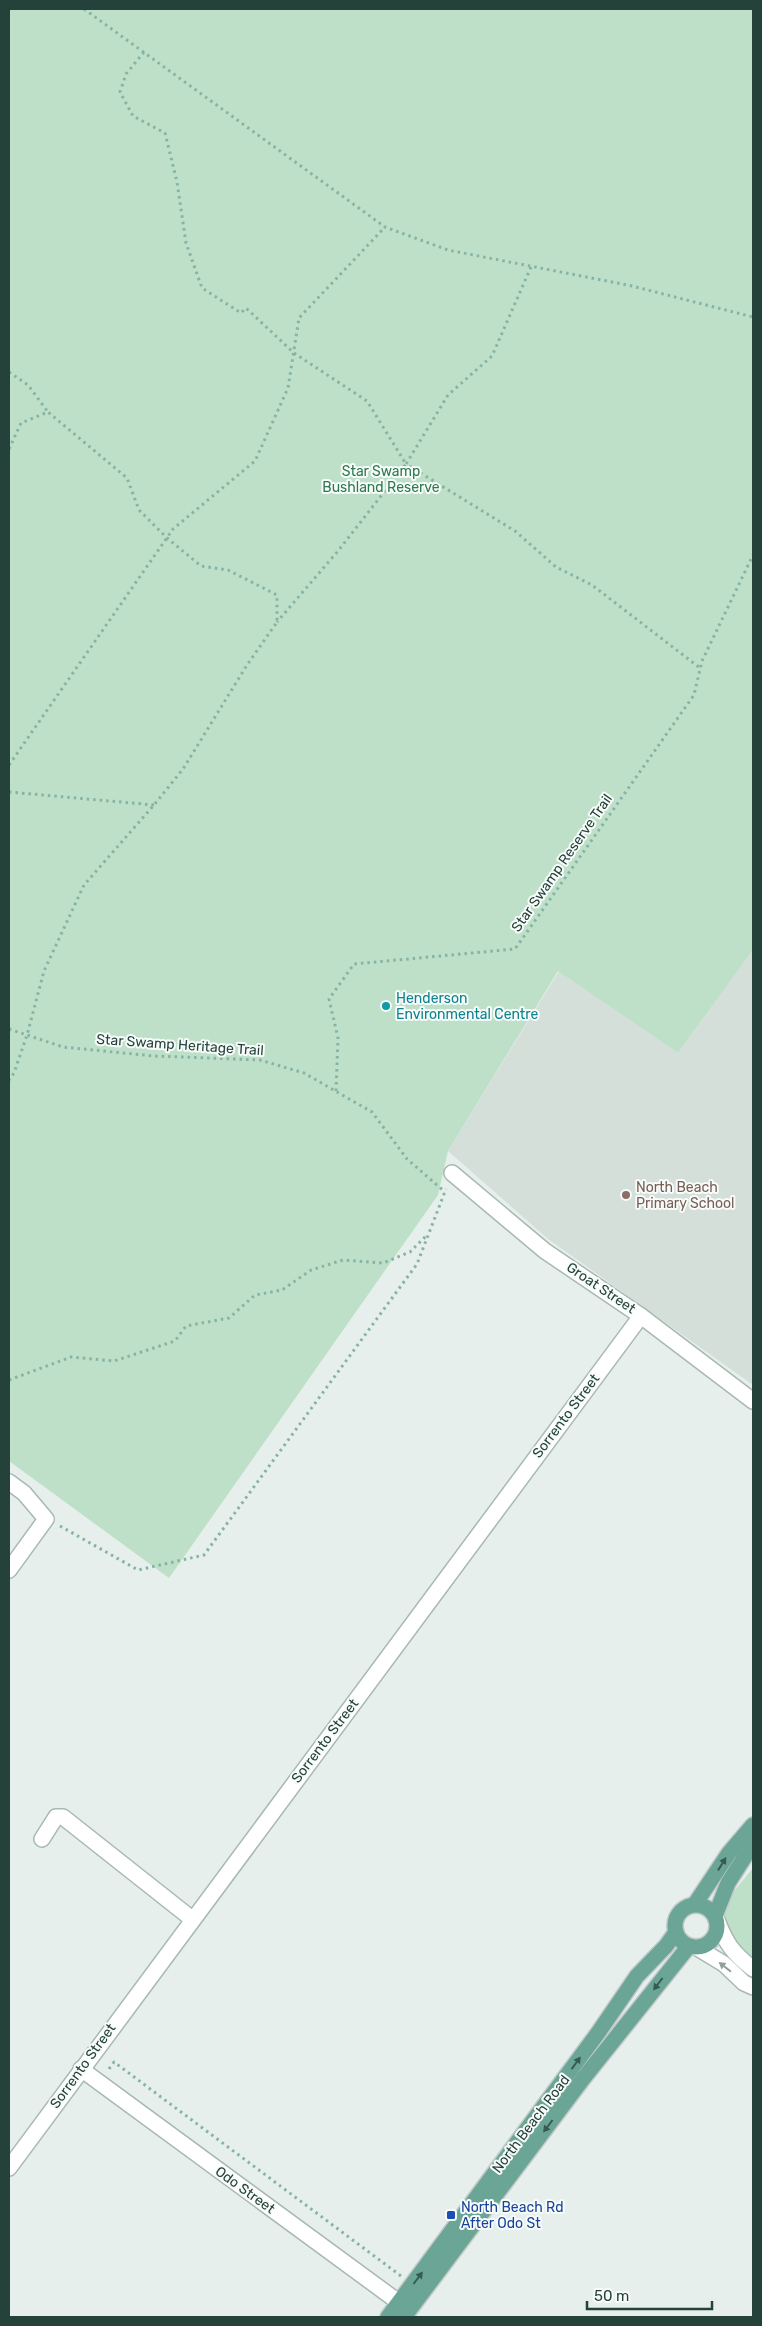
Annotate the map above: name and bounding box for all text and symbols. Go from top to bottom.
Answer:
park label: Star Swamp Bushland Reserve [322,463,440,496]
street label: Star Swamp Reserve Trail [508,791,616,935]
place label: Henderson Environmental Centre [396,990,539,1023]
marker: Henderson Environmental Centre [380,1000,392,1012]
street label: Star Swamp Heritage Trail [96,1031,264,1059]
place label: North Beach Primary School [636,1179,734,1212]
marker: North Beach Primary School [620,1189,632,1201]
street label: Groat Street [563,1259,639,1318]
street label: Sorrento Street [529,1370,603,1461]
street label: Sorrento Street [288,1695,362,1786]
one-way arrow [717,1857,727,1870]
one-way arrow [719,1961,732,1972]
one-way arrow [653,1977,664,1990]
street label: Sorrento Street [46,2020,120,2112]
one-way arrow [571,2056,581,2070]
street label: North Beach Road [489,2072,573,2176]
one-way arrow [543,2119,553,2133]
street label: Odo Street [212,2163,279,2218]
place label: North Beach Rd After Odo St [461,2199,564,2232]
marker: North Beach Rd After Odo St [445,2209,457,2221]
one-way arrow [412,2272,423,2285]
scale bar [587,2278,712,2310]
text: 50 m [594,2287,629,2305]

